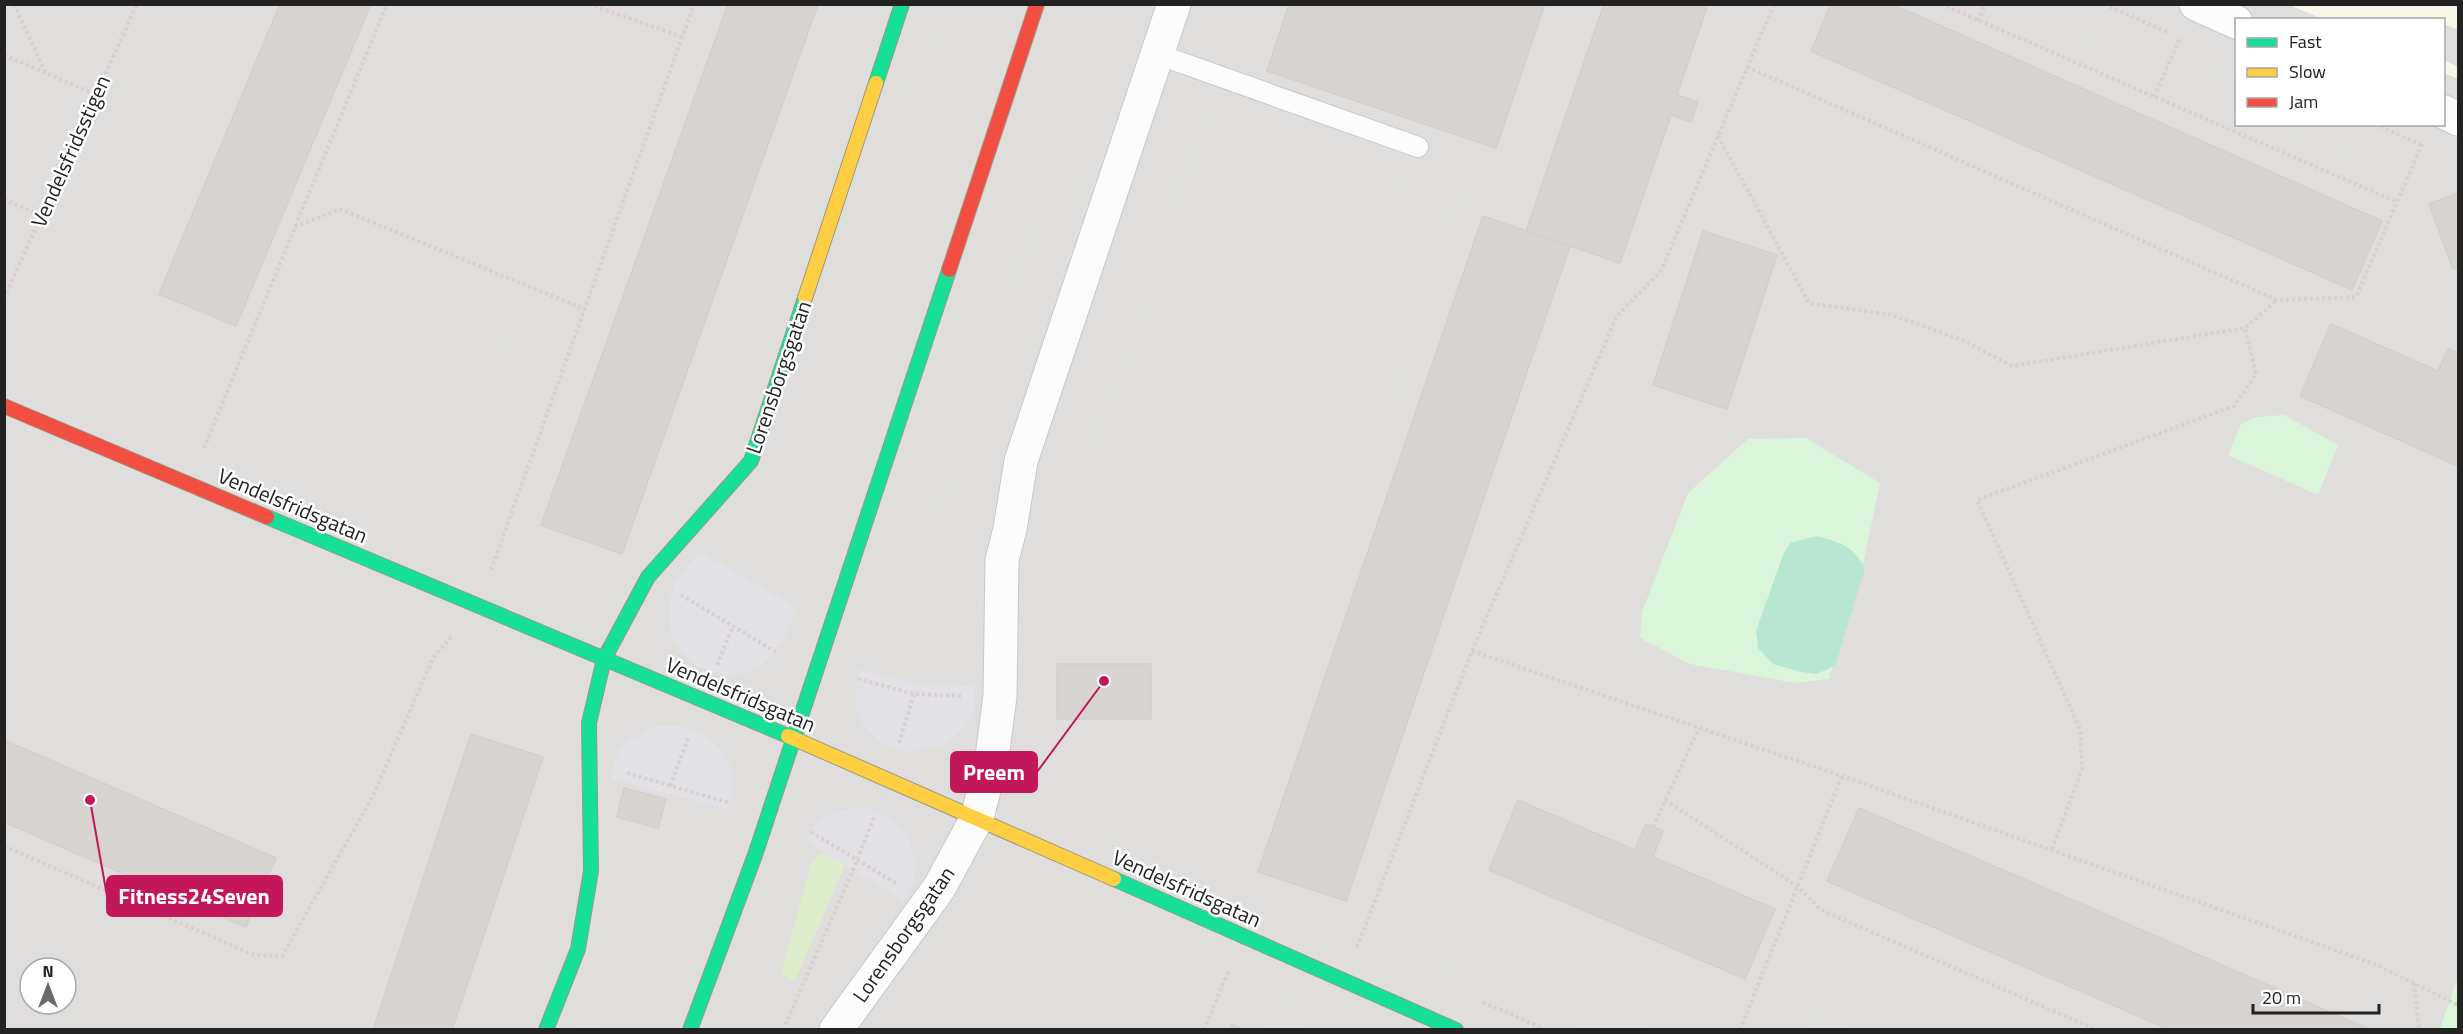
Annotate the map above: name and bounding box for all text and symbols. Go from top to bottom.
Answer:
legend [2235,18,2445,126]
text: Fast [2289,28,2322,55]
text: Slow [2289,58,2326,85]
street label: Vendelsfridsstigen [22,70,118,232]
text: Jam [2289,88,2318,115]
street label: Lorensborgsgatan [737,296,819,458]
street label: Vendelsfridsgatan [213,459,373,551]
street label: Vendelsfridsgatan [661,648,821,740]
callout: Preem [951,752,1037,792]
text: Preem [963,755,1025,789]
street label: Vendelsfridsgatan [1107,841,1267,935]
street label: Lorensborgsgatan [844,859,962,1009]
callout: Fitness24Seven [107,876,282,916]
text: Fitness24Seven [118,879,270,913]
north arrow [18,956,78,1016]
text: N [42,959,54,983]
scale bar [2253,977,2379,1015]
text: 20 m [2262,984,2301,1011]

